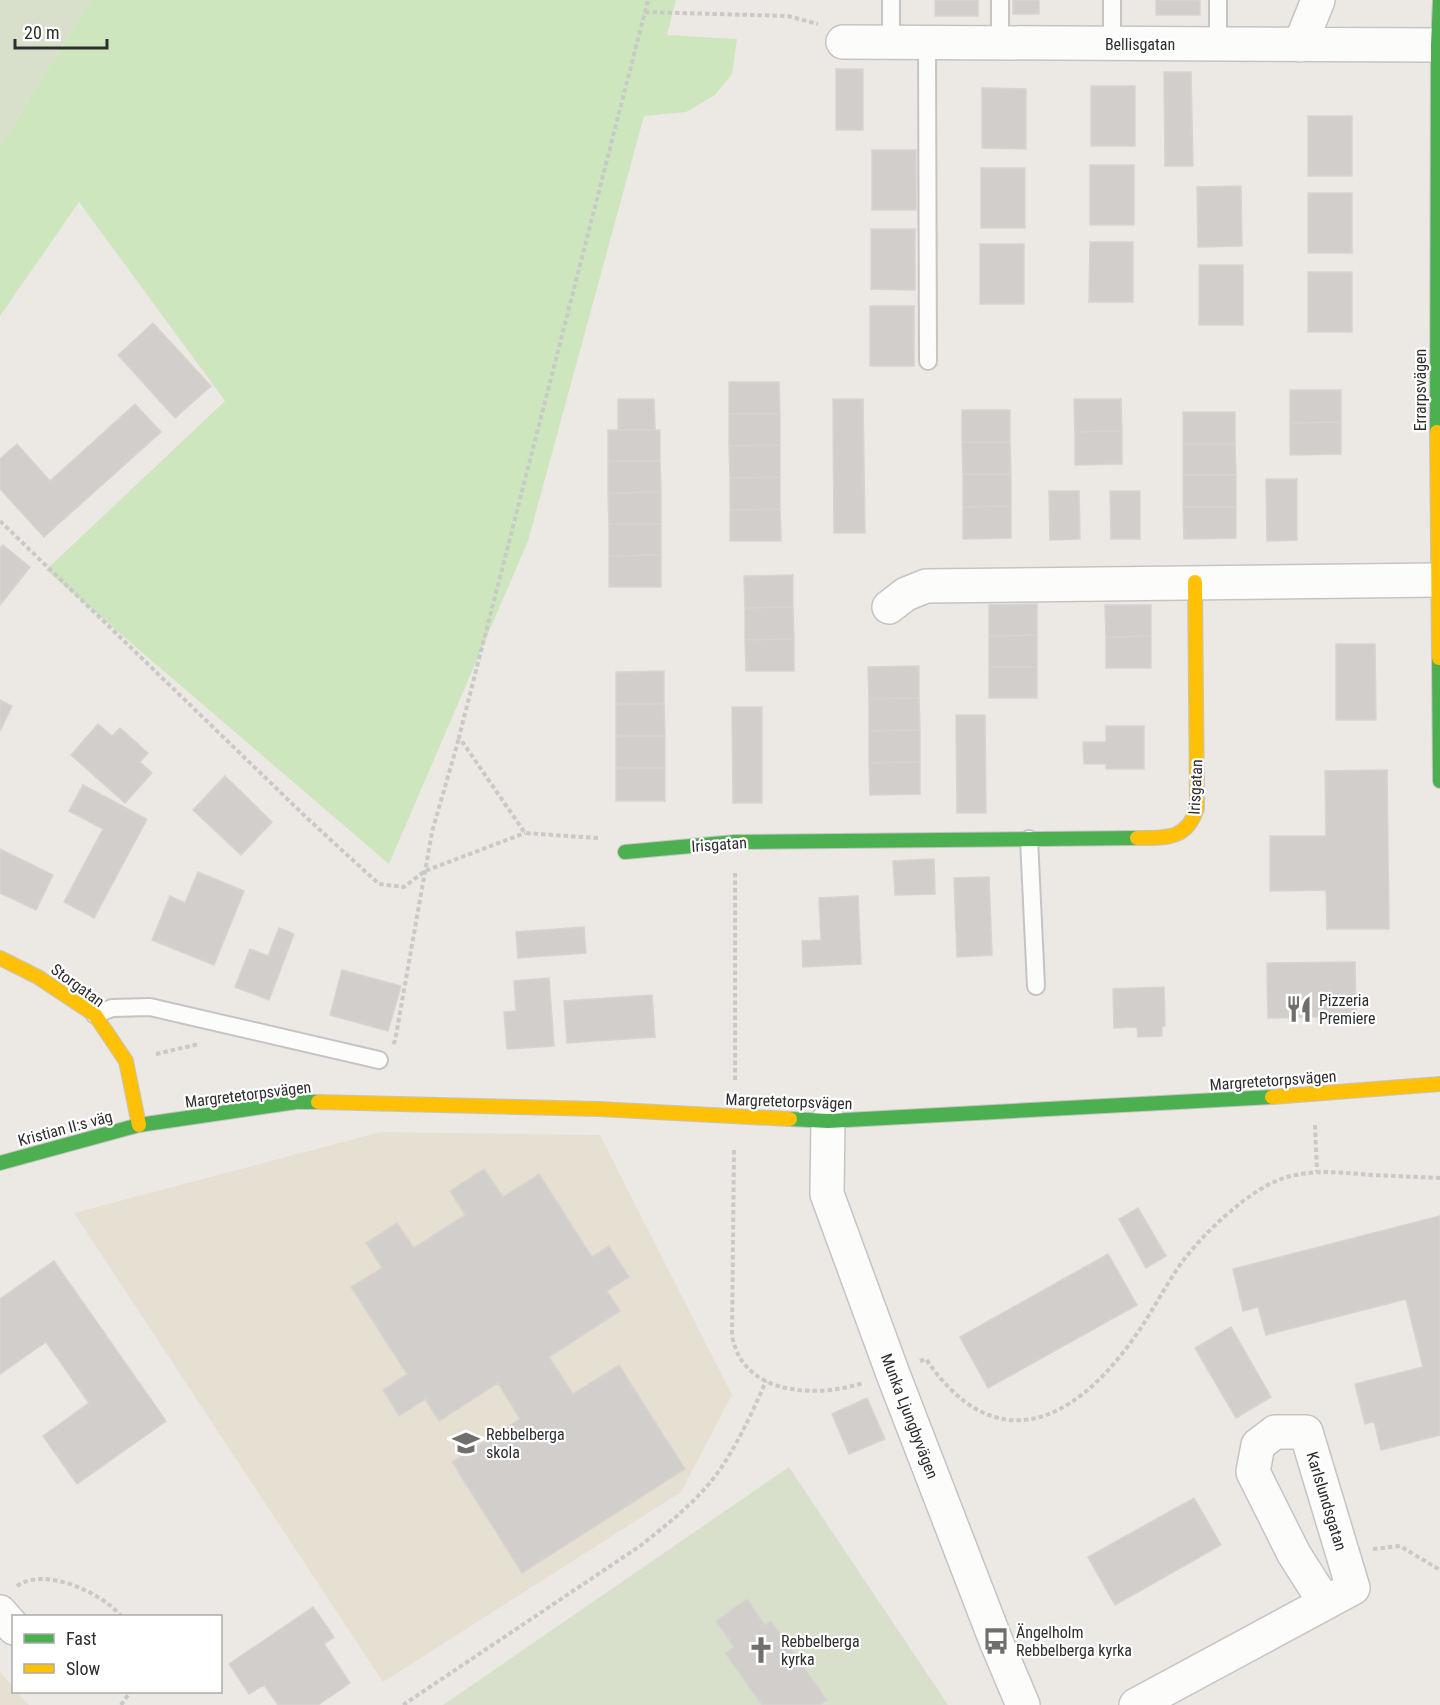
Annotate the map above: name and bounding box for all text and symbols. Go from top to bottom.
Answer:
scale bar [15,12,106,50]
text: 20 m [24,22,59,43]
street label: Bellisgatan [1105,35,1175,54]
street label: Errarpsvägen [1411,349,1430,431]
street label: Irisgatan [1185,759,1206,815]
street label: Irisgatan [691,833,747,856]
street label: Storgatan [47,960,108,1011]
place label: Pizzeria Premiere [1319,991,1376,1028]
restaurant icon: Pizzeria Premiere [1284,994,1314,1024]
street label: Margretetorpsvägen [1209,1067,1337,1094]
street label: Margretetorpsvägen [184,1077,312,1112]
street label: Margretetorpsvägen [725,1090,853,1113]
street label: Kristian II:s väg [16,1107,114,1150]
street label: Munka Ljungbyvägen [877,1351,942,1482]
place label: Rebbelberga skola [486,1425,565,1462]
school or university icon: Rebbelberga skola [451,1428,481,1458]
street label: Karlslundsgatan [1302,1449,1351,1553]
legend [12,1615,222,1693]
place label: Ängelholm Rebbelberga kyrka [1016,1623,1132,1660]
bus stop icon: Ängelholm Rebbelberga kyrka [981,1626,1011,1656]
text: Fast [66,1628,97,1649]
place label: Rebbelberga kyrka [781,1632,860,1669]
church icon: Rebbelberga kyrka [746,1635,776,1665]
text: Slow [66,1658,101,1679]

